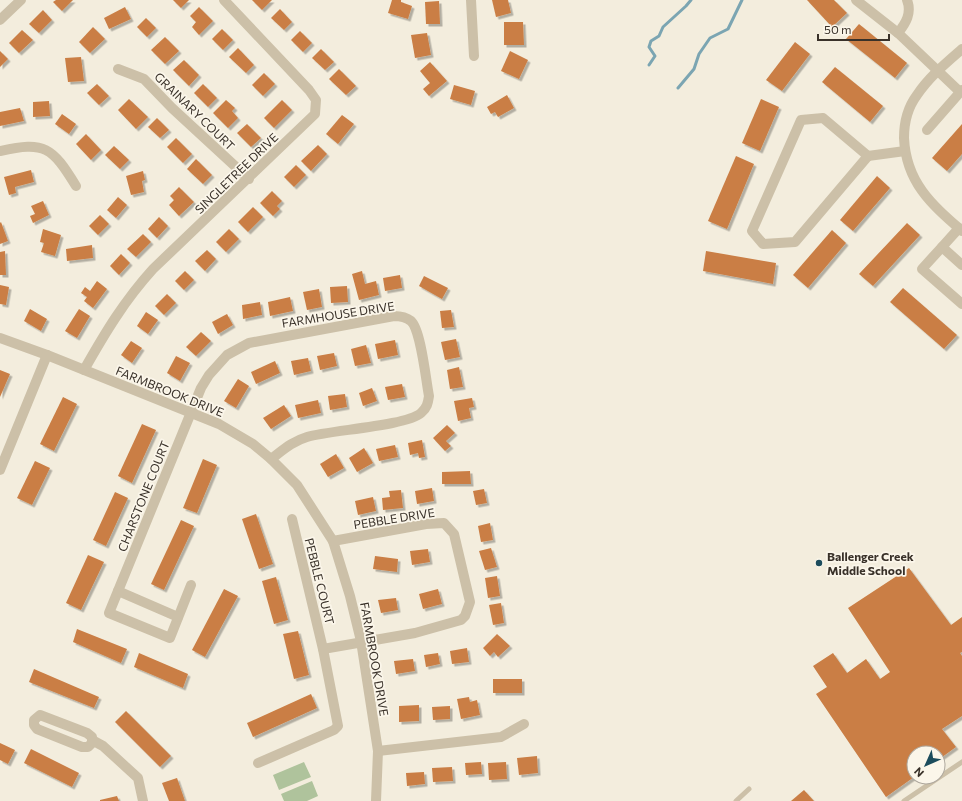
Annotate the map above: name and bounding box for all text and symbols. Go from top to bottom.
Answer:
scale bar [818,16,889,42]
text: 50 m [824,22,852,36]
street label: GRAINARY COURT [152,69,238,153]
street label: SINGLETREE DRIVE [192,130,280,216]
street label: FARMHOUSE DRIVE [281,298,395,330]
street label: FARMBROOK DRIVE [114,363,226,419]
street label: CHARSTONE COURT [114,438,172,553]
street label: PEBBLE DRIVE [352,505,436,531]
street label: PEBBLE COURT [302,536,338,626]
place label: Ballenger Creek Middle School [827,549,914,577]
marker: Ballenger Creek Middle School [814,558,824,568]
street label: FARMBROOK DRIVE [358,601,392,717]
north arrow [906,745,946,785]
text: N [911,765,926,780]

